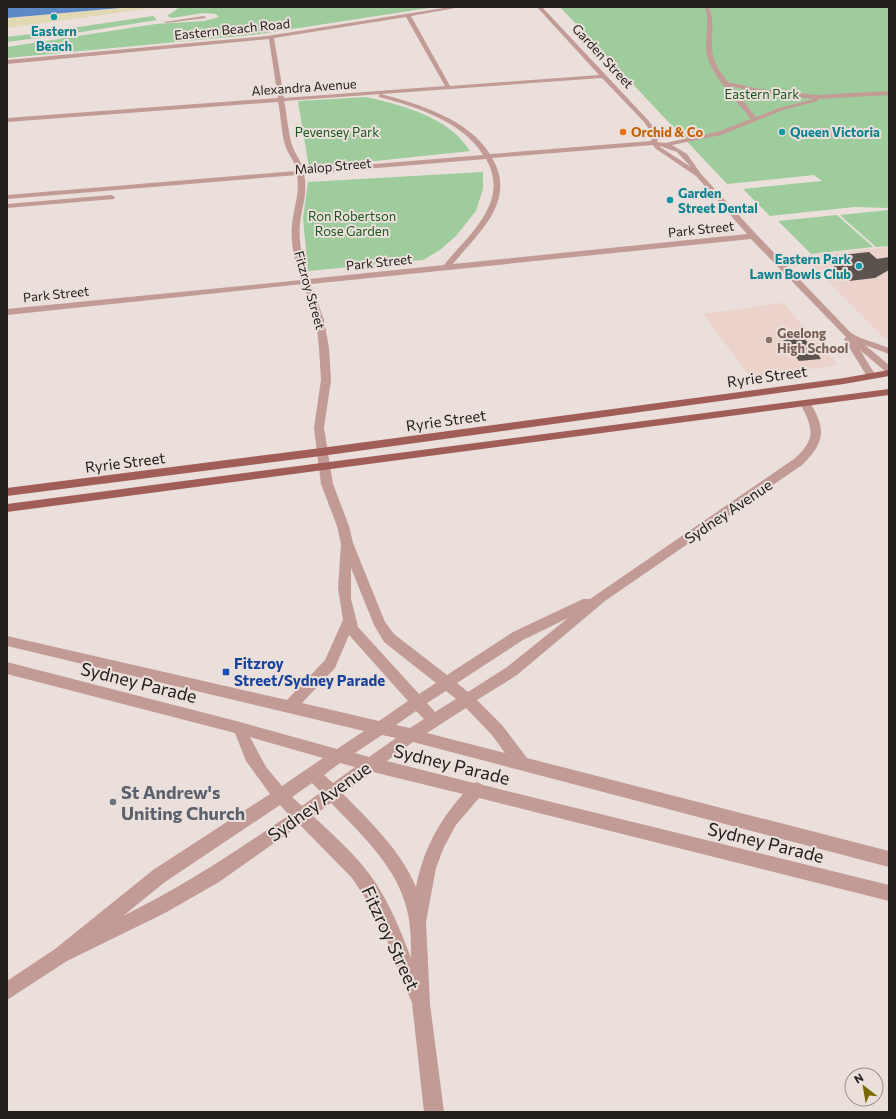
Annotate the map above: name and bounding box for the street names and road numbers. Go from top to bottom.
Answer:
street label: Eastern Beach Road [173,15,291,43]
street label: Garden Street [569,20,637,92]
street label: Alexandra Avenue [251,75,357,99]
street label: Malop Street [294,155,372,177]
street label: Park Street [667,218,735,240]
street label: Fitzroy Street [291,249,329,331]
street label: Park Street [345,251,413,273]
street label: Park Street [22,283,90,305]
street label: Ryrie Street [726,361,808,391]
street label: Ryrie Street [405,405,487,435]
street label: Ryrie Street [84,448,166,476]
street label: Sydney Avenue [681,475,775,547]
street label: Sydney Parade [79,657,199,707]
street label: Sydney Parade [392,739,512,789]
street label: Sydney Avenue [263,756,375,846]
street label: Sydney Parade [706,817,826,867]
street label: Fitzroy Street [357,882,425,994]

